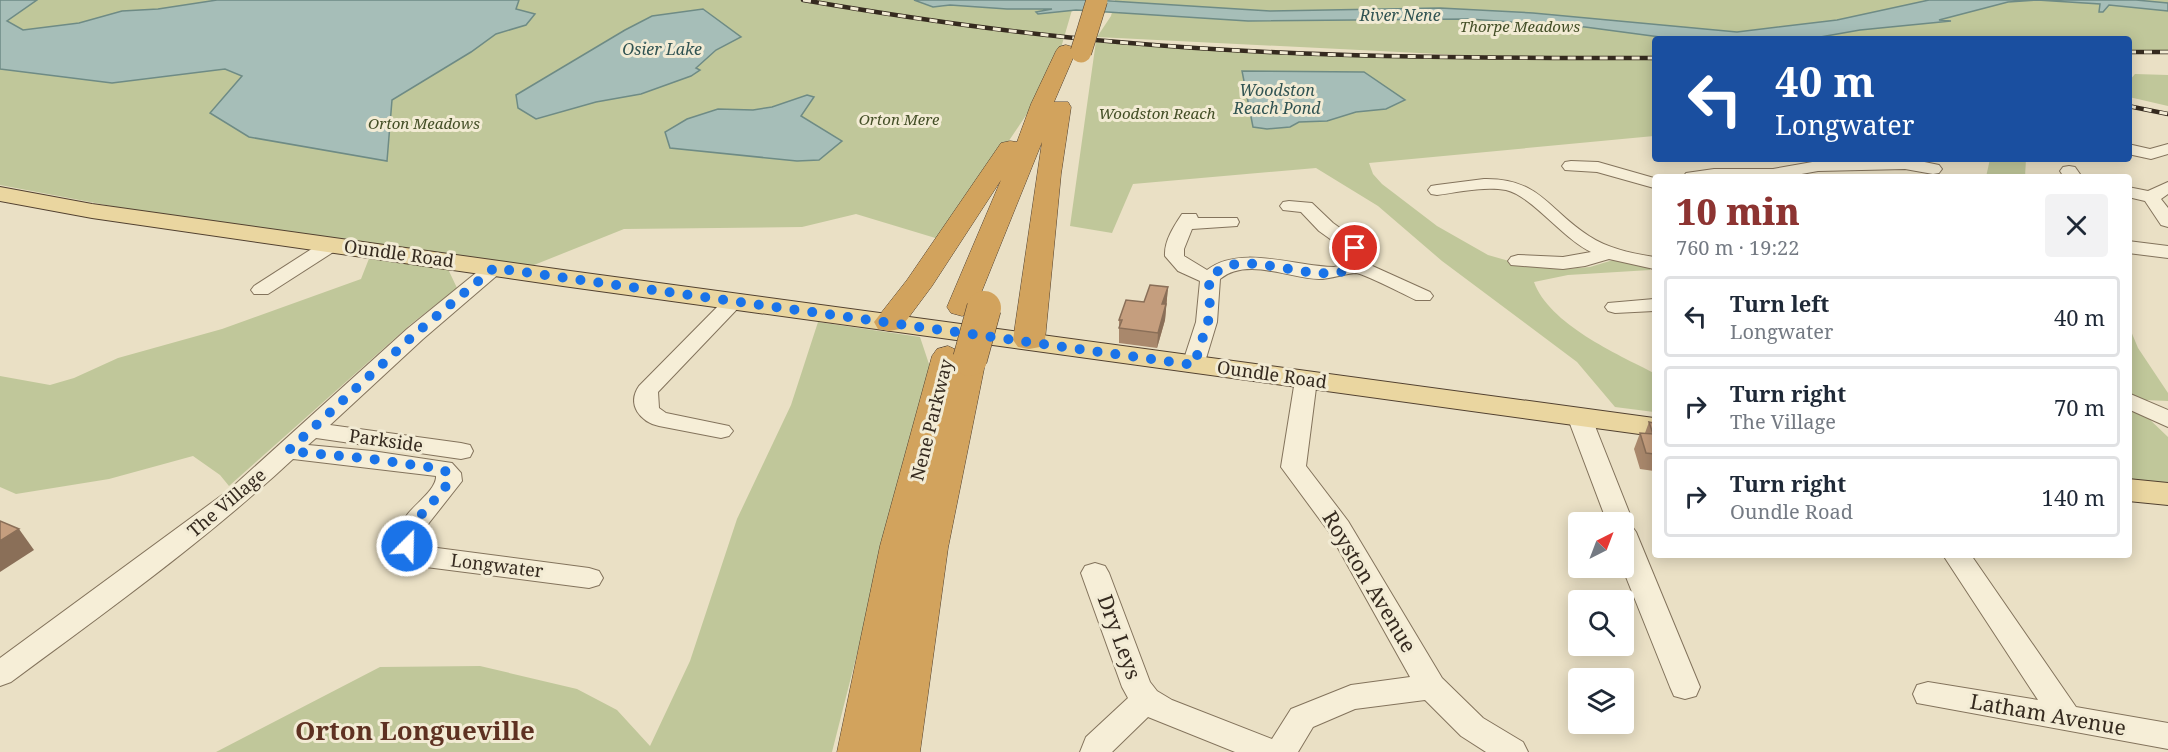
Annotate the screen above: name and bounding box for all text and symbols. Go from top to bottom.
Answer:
water label: River Nene [1358,4,1441,26]
park label: Thorpe Meadows [1460,16,1580,36]
water label: Osier Lake [622,38,702,60]
text: 40 m [1775,52,1875,109]
icon: left [1676,60,1754,138]
water label: Woodston Reach Pond [1232,79,1321,119]
park label: Woodston Reach [1099,103,1216,123]
text: Longwater [1775,106,1914,143]
park label: Orton Mere [859,109,940,129]
park label: Orton Meadows [368,113,480,133]
text: 10 min [1676,187,1800,236]
button: close [2045,194,2108,257]
pin [1329,222,1380,273]
icon: arrive [1338,231,1371,264]
street label: Oundle Road [343,233,456,273]
text: 760 m · 19:22 [1676,234,1799,261]
text: Turn left [1730,288,1829,318]
icon: left [1679,300,1712,333]
text: 40 m [2054,302,2105,332]
text: Longwater [1730,318,1833,345]
street label: Oundle Road [1216,354,1329,394]
street label: Nene Parkway [904,356,958,483]
text: Turn right [1730,378,1846,408]
icon: right [1679,390,1712,423]
text: 70 m [2054,392,2105,422]
text: The Village [1730,408,1836,435]
street label: Parkside [348,423,425,457]
street label: The Village [182,462,271,542]
text: Turn right [1730,468,1846,498]
icon: right [1679,480,1712,513]
text: 140 m [2042,482,2105,512]
text: Oundle Road [1730,498,1853,525]
street label: Royston Avenue [1317,506,1423,657]
north arrow [1568,512,1634,578]
map controls [1568,512,1634,734]
position arrow [375,514,439,578]
street label: Longwater [450,547,545,583]
street label: Dry Leys [1092,590,1148,683]
button: search [1568,590,1634,656]
button: layers [1568,668,1634,734]
street label: Latham Avenue [1968,687,2128,742]
district label: Orton Longueville [295,712,535,748]

